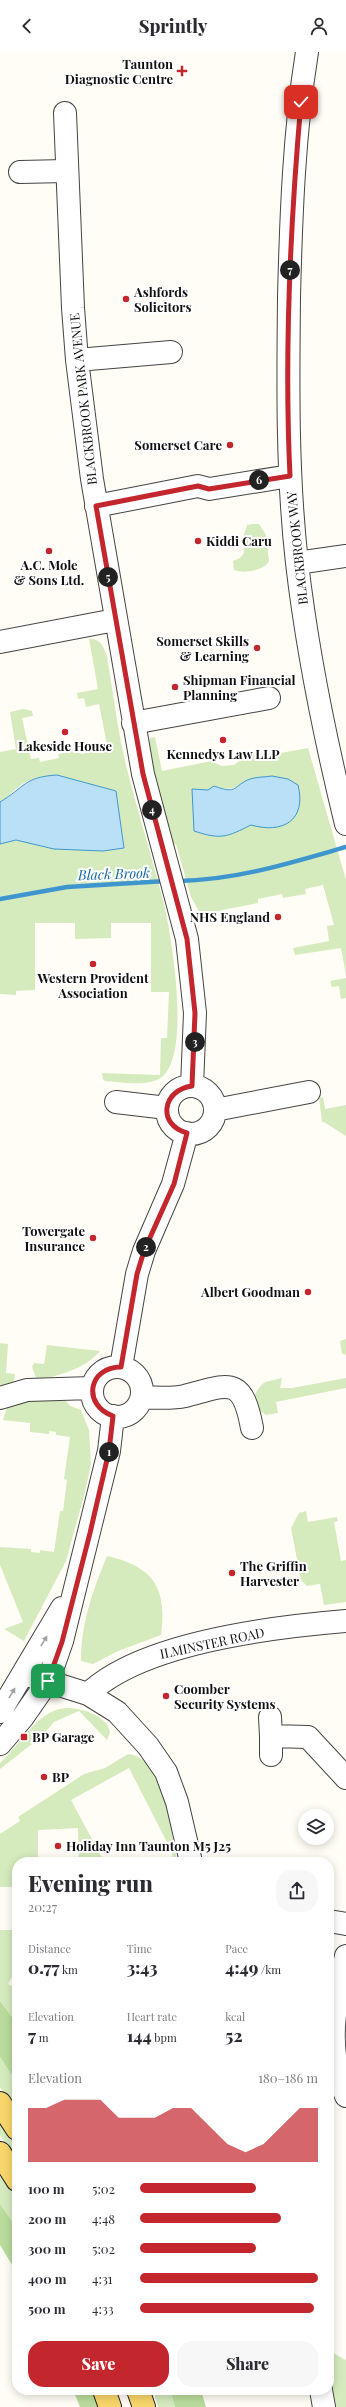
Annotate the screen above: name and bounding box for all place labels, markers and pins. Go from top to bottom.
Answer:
place label: Taunton Diagnostic Centre [65,55,173,87]
marker: Taunton Diagnostic Centre [176,65,188,77]
pin [284,85,318,119]
pin: 7 [280,260,300,280]
place label: Ashfords Solicitors [133,283,191,315]
marker: Ashfords Solicitors [121,294,131,304]
place label: Somerset Care [134,436,222,453]
marker: Somerset Care [225,440,235,450]
pin: 6 [249,470,269,490]
place label: Kiddi Caru [206,532,272,549]
marker: Kiddi Caru [193,536,203,546]
marker: A.C. Mole & Sons Ltd. [44,546,54,556]
place label: A.C. Mole & Sons Ltd. [14,556,84,588]
pin: 5 [98,567,118,587]
place label: Somerset Skills & Learning [156,632,250,664]
marker: Somerset Skills & Learning [252,643,262,653]
place label: Shipman Financial Planning [183,671,296,703]
marker: Shipman Financial Planning [170,682,180,692]
marker: Lakeside House [60,727,70,737]
marker: Kennedys Law LLP [218,735,228,745]
place label: Lakeside House [18,737,112,754]
place label: Kennedys Law LLP [166,745,280,762]
pin: 4 [142,800,162,820]
place label: NHS England [190,908,270,925]
marker: NHS England [273,912,283,922]
marker: Western Provident Association [88,959,98,969]
place label: Western Provident Association [36,969,149,1001]
pin: 3 [185,1032,205,1052]
place label: Towergate Insurance [22,1222,85,1254]
marker: Towergate Insurance [88,1233,98,1243]
pin: 2 [136,1237,156,1257]
place label: Albert Goodman [200,1283,300,1300]
marker: Albert Goodman [303,1287,313,1297]
pin: 1 [99,1442,119,1462]
place label: The Griffin Harvester [240,1557,307,1589]
marker: The Griffin Harvester [227,1568,237,1578]
pin [31,1664,65,1698]
place label: Coomber Security Systems [174,1680,276,1712]
marker: Coomber Security Systems [161,1691,171,1701]
place label: BP Garage [32,1728,95,1745]
marker: BP Garage [19,1732,29,1742]
place label: BP [52,1768,70,1785]
marker: BP [39,1772,49,1782]
place label: Holiday Inn Taunton M5 J25 [66,1837,231,1854]
marker: Holiday Inn Taunton M5 J25 [53,1841,63,1851]

